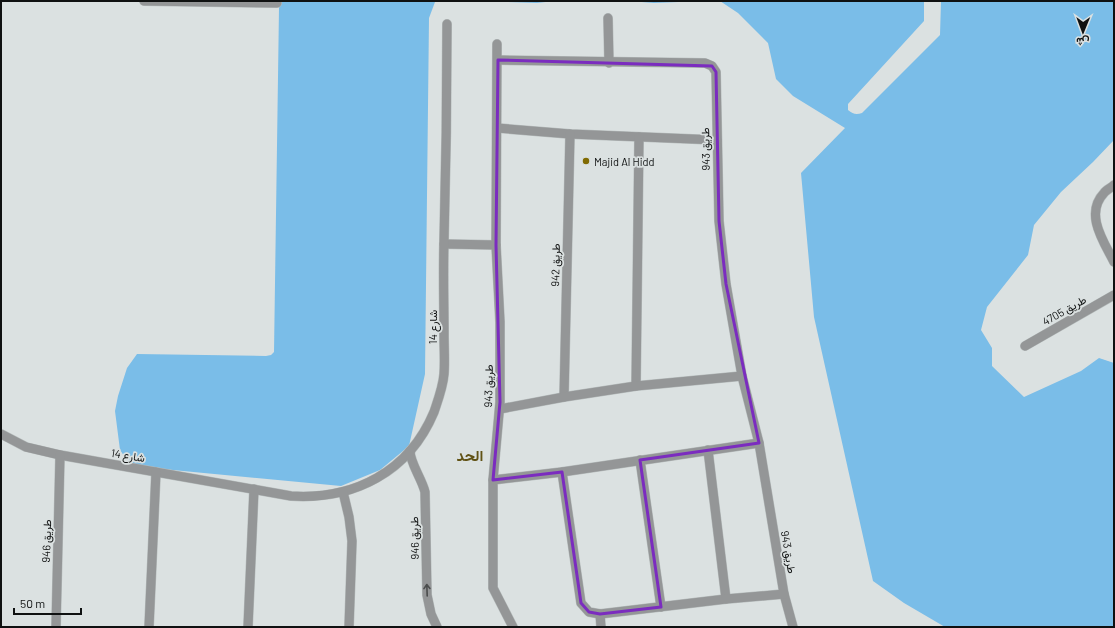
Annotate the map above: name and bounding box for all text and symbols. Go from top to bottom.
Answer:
north arrow [1063,12,1103,52]
text: ش [1076,35,1090,49]
street label: طريق 943 [698,127,713,171]
place label: Majid Al Hidd [594,155,655,168]
marker: Majid Al Hidd [581,156,591,166]
street label: طريق 942 [548,243,563,287]
street label: طريق 4705 [1040,292,1089,329]
street label: شارع 14 [426,310,441,344]
street label: طريق 943 [481,364,496,408]
street label: شارع 14 [110,446,146,466]
district label: الحد [457,446,483,464]
street label: طريق 946 [407,516,422,560]
street label: طريق 946 [39,519,54,563]
street label: طريق 943 [778,530,799,574]
one-way arrow [423,584,431,597]
scale bar [14,590,81,616]
text: 50 m [20,596,45,610]

